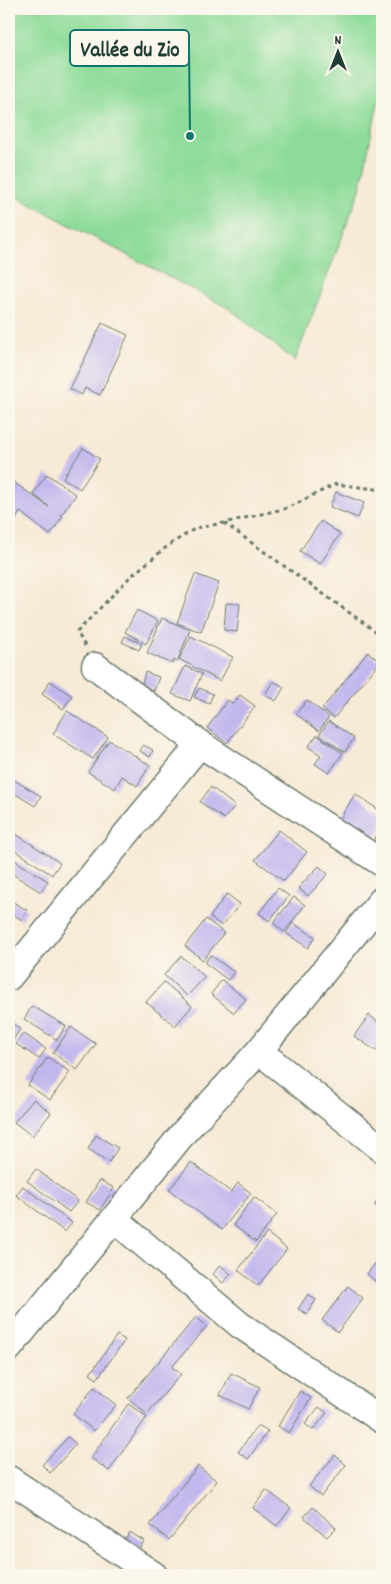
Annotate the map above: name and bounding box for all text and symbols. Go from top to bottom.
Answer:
north arrow [314,28,364,78]
callout: Vallée du Zio [70,30,189,66]
text: N [335,31,342,51]
text: Vallée du Zio [80,37,180,67]

